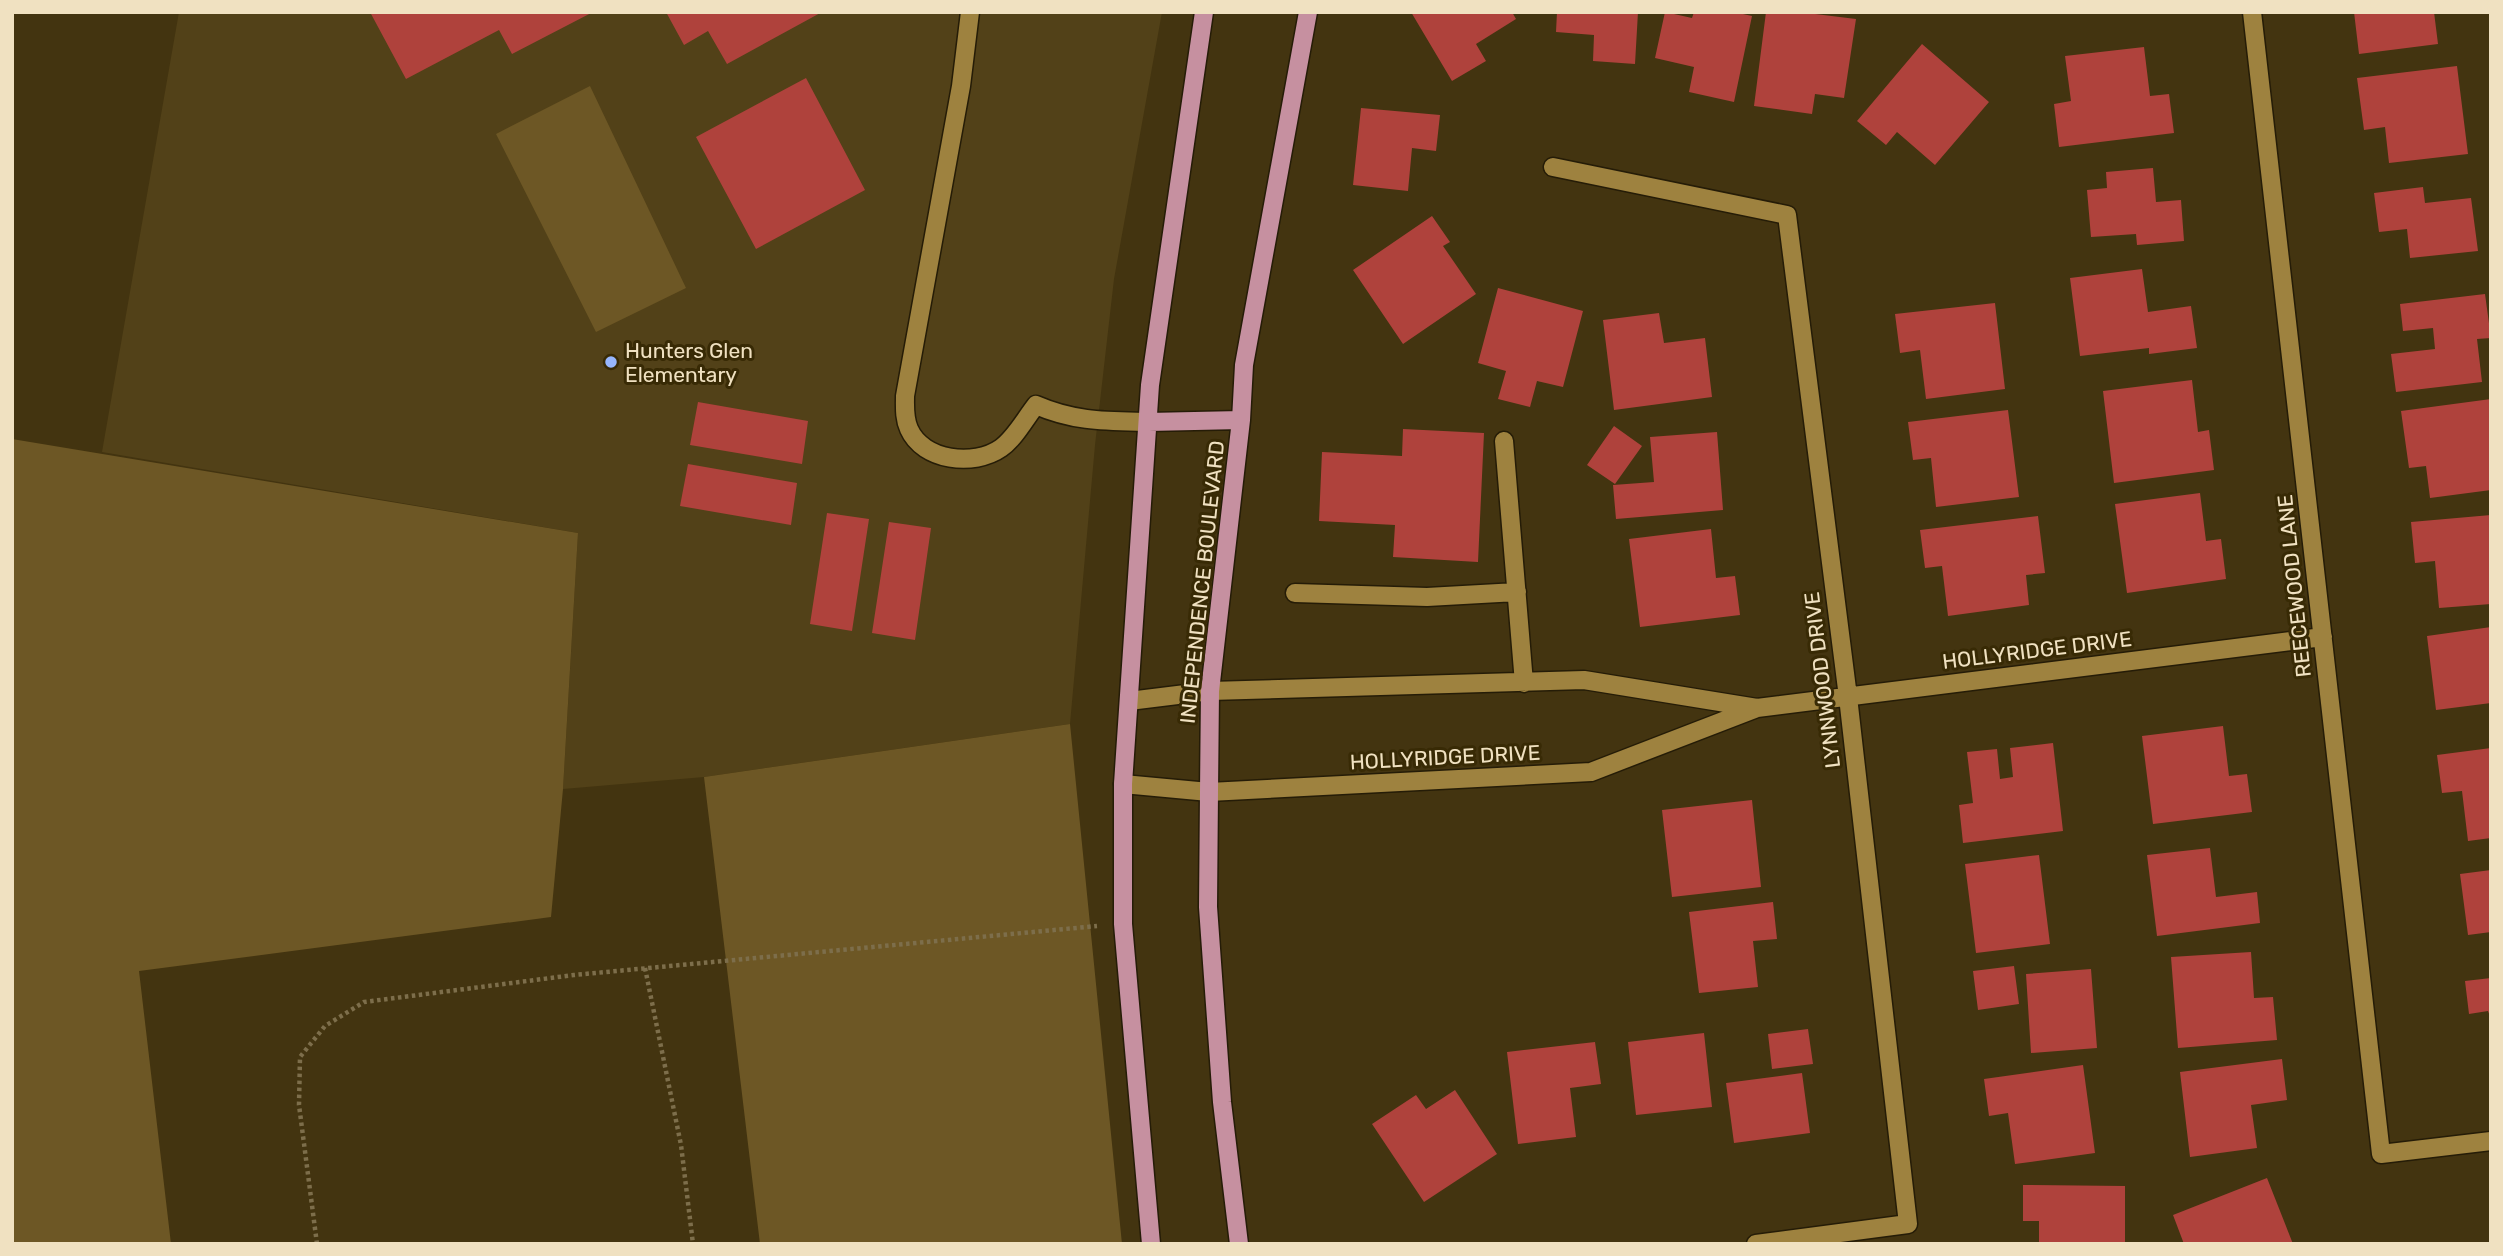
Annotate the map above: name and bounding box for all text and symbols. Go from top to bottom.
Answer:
place label: Hunters Glen Elementary [625,338,753,387]
marker: Hunters Glen Elementary [603,354,619,370]
street label: INDEPENDENCE BOULEVARD [1175,439,1229,725]
street label: REECEWOOD LANE [2272,493,2316,679]
street label: LYNNWOOD DRIVE [1799,590,1845,770]
street label: HOLLYRIDGE DRIVE [1941,626,2133,674]
street label: HOLLYRIDGE DRIVE [1349,740,1541,774]

